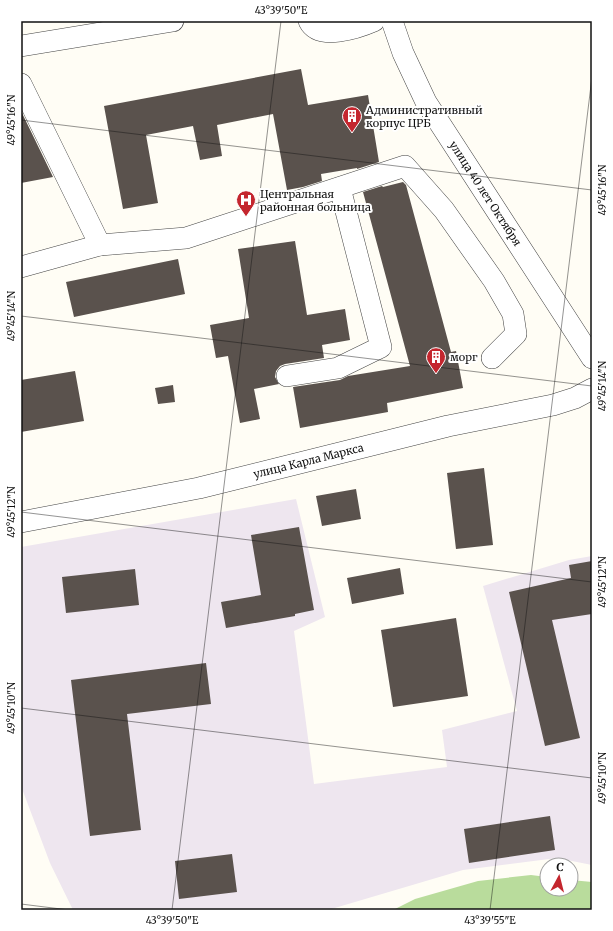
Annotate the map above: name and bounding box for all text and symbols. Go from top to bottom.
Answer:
text: 43°39'50"E [255,4,308,17]
text: 49°45'16"N [5,94,18,145]
place label: Административный корпус ЦРБ [365,103,483,130]
building icon: Административный корпус ЦРБ [341,105,363,133]
street label: улица 40 лет Октября [446,138,525,249]
text: 49°45'16"N [596,164,609,215]
place label: Центральная районная больница [260,187,371,214]
hospital icon: Центральная районная больница [235,189,257,217]
text: 49°45'14"N [5,290,18,341]
building icon: морг [425,346,447,374]
place label: морг [450,350,478,364]
text: 49°45'14"N [596,360,609,411]
street label: улица Карла Маркса [252,440,365,481]
text: 49°45'12"N [5,486,18,538]
text: 49°45'12"N [596,556,609,608]
text: 49°45'10"N [5,682,18,734]
text: 49°45'10"N [596,752,609,804]
north arrow [539,857,579,897]
text: С [556,860,565,874]
text: 43°39'50"E [146,914,199,927]
text: 43°39'55"E [464,914,516,927]

